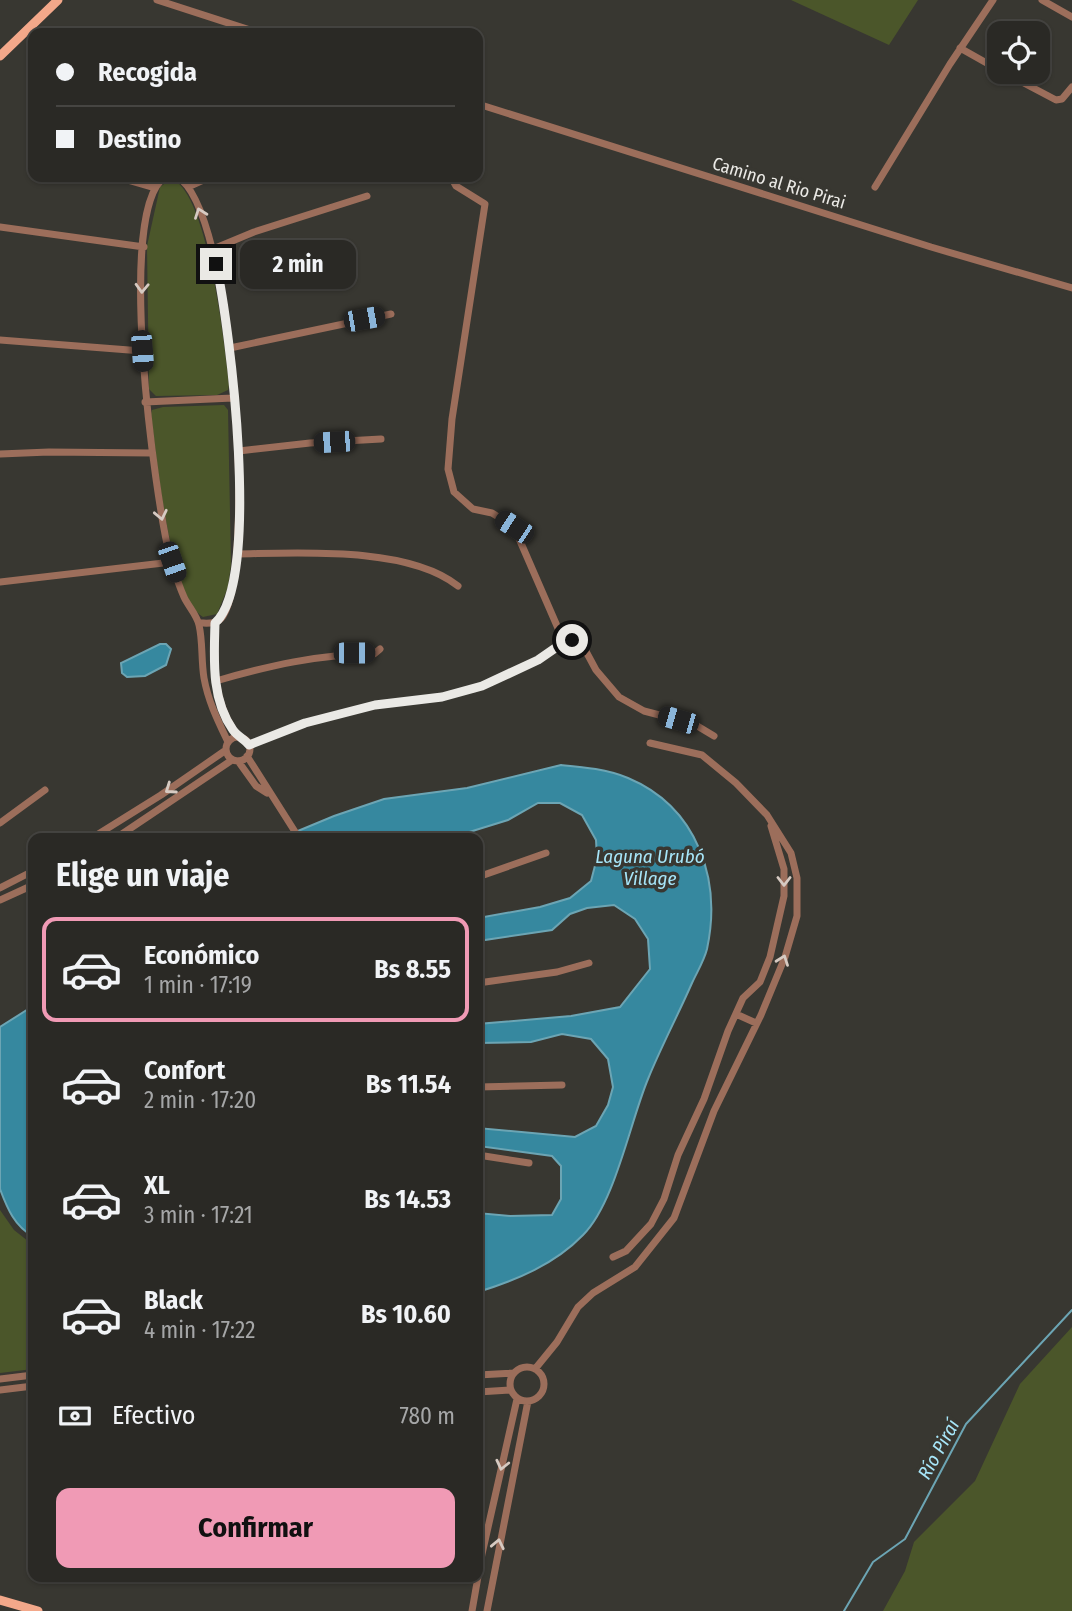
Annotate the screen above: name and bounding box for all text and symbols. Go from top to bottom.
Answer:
map controls [987,21,1050,84]
button: locate [987,21,1050,84]
text: Recogida [98,57,197,88]
text: Destino [98,124,181,155]
street label: Camino al Rio Pirai [710,152,848,214]
one-way arrow [194,207,208,219]
callout: 2 min [241,240,356,288]
route end [200,248,232,280]
text: 2 min [273,250,324,278]
one-way arrow [135,283,150,294]
car [342,305,387,333]
car [131,329,154,373]
car [313,430,356,454]
car [491,507,538,547]
one-way arrow [152,509,167,521]
car [156,539,189,585]
route start [556,624,588,656]
car [334,643,376,664]
car [655,704,702,736]
one-way arrow [165,781,178,793]
water label: Laguna Urubó Village [595,845,705,890]
text: Elige un viaje [56,856,229,894]
one-way arrow [776,876,792,887]
icon: car [60,938,123,1001]
text: Económico [144,940,259,971]
text: Bs 8.55 [374,954,451,985]
one-way arrow [774,955,788,967]
text: 1 min · 17:19 [144,971,252,999]
icon: car [60,1053,123,1116]
text: Confort [144,1055,225,1086]
text: Bs 11.54 [366,1069,451,1100]
text: 2 min · 17:20 [144,1086,256,1114]
icon: car [60,1168,123,1231]
text: XL [144,1170,170,1201]
text: Bs 14.53 [364,1184,451,1215]
text: 3 min · 17:21 [144,1201,253,1229]
icon: car [60,1283,123,1346]
text: Black [144,1285,203,1316]
text: Bs 10.60 [361,1299,451,1330]
text: 4 min · 17:22 [144,1316,255,1344]
icon: cash [56,1397,94,1435]
text: Efectivo [112,1400,196,1431]
text: 780 m [400,1402,455,1430]
water label: Río Piraí [913,1414,965,1483]
one-way arrow [496,1459,510,1471]
button: Confirmar [56,1488,455,1568]
one-way arrow [490,1538,505,1550]

